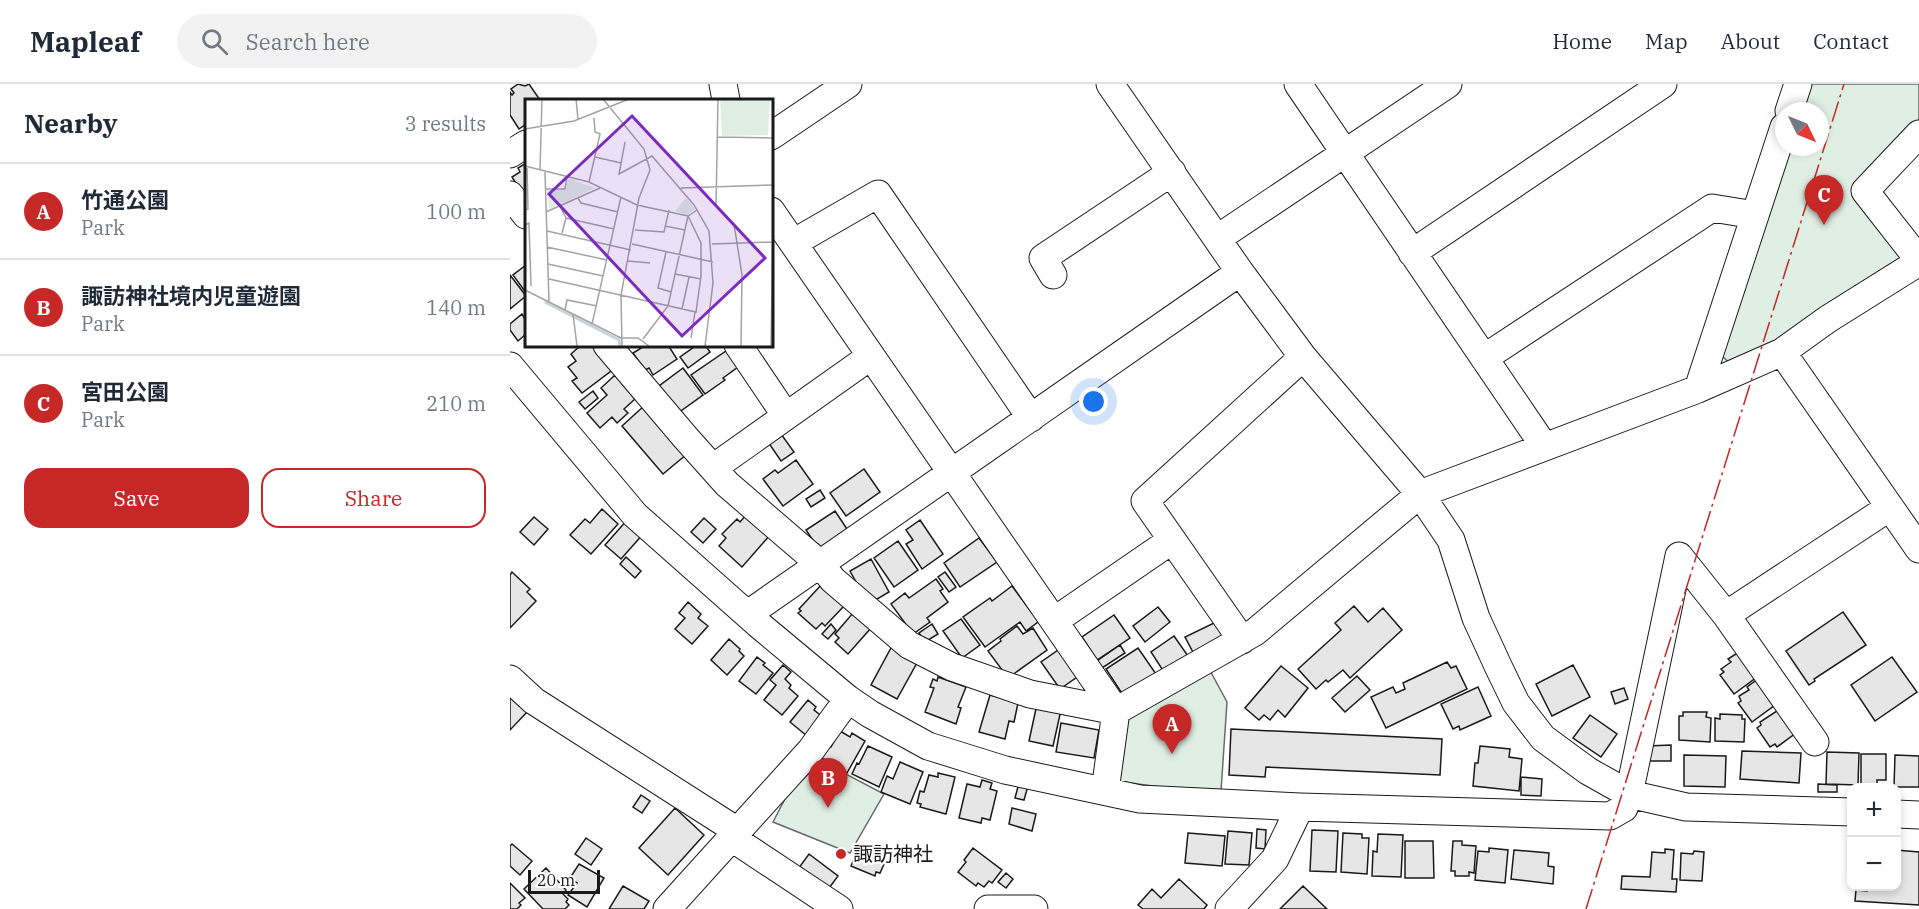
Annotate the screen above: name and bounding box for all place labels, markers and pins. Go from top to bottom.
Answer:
pin: C [1804,176,1844,225]
pin: A [1152,704,1192,754]
pin: B [808,758,848,808]
place label: 諏訪神社 [853,840,933,867]
marker: 諏訪神社 [834,847,848,861]

